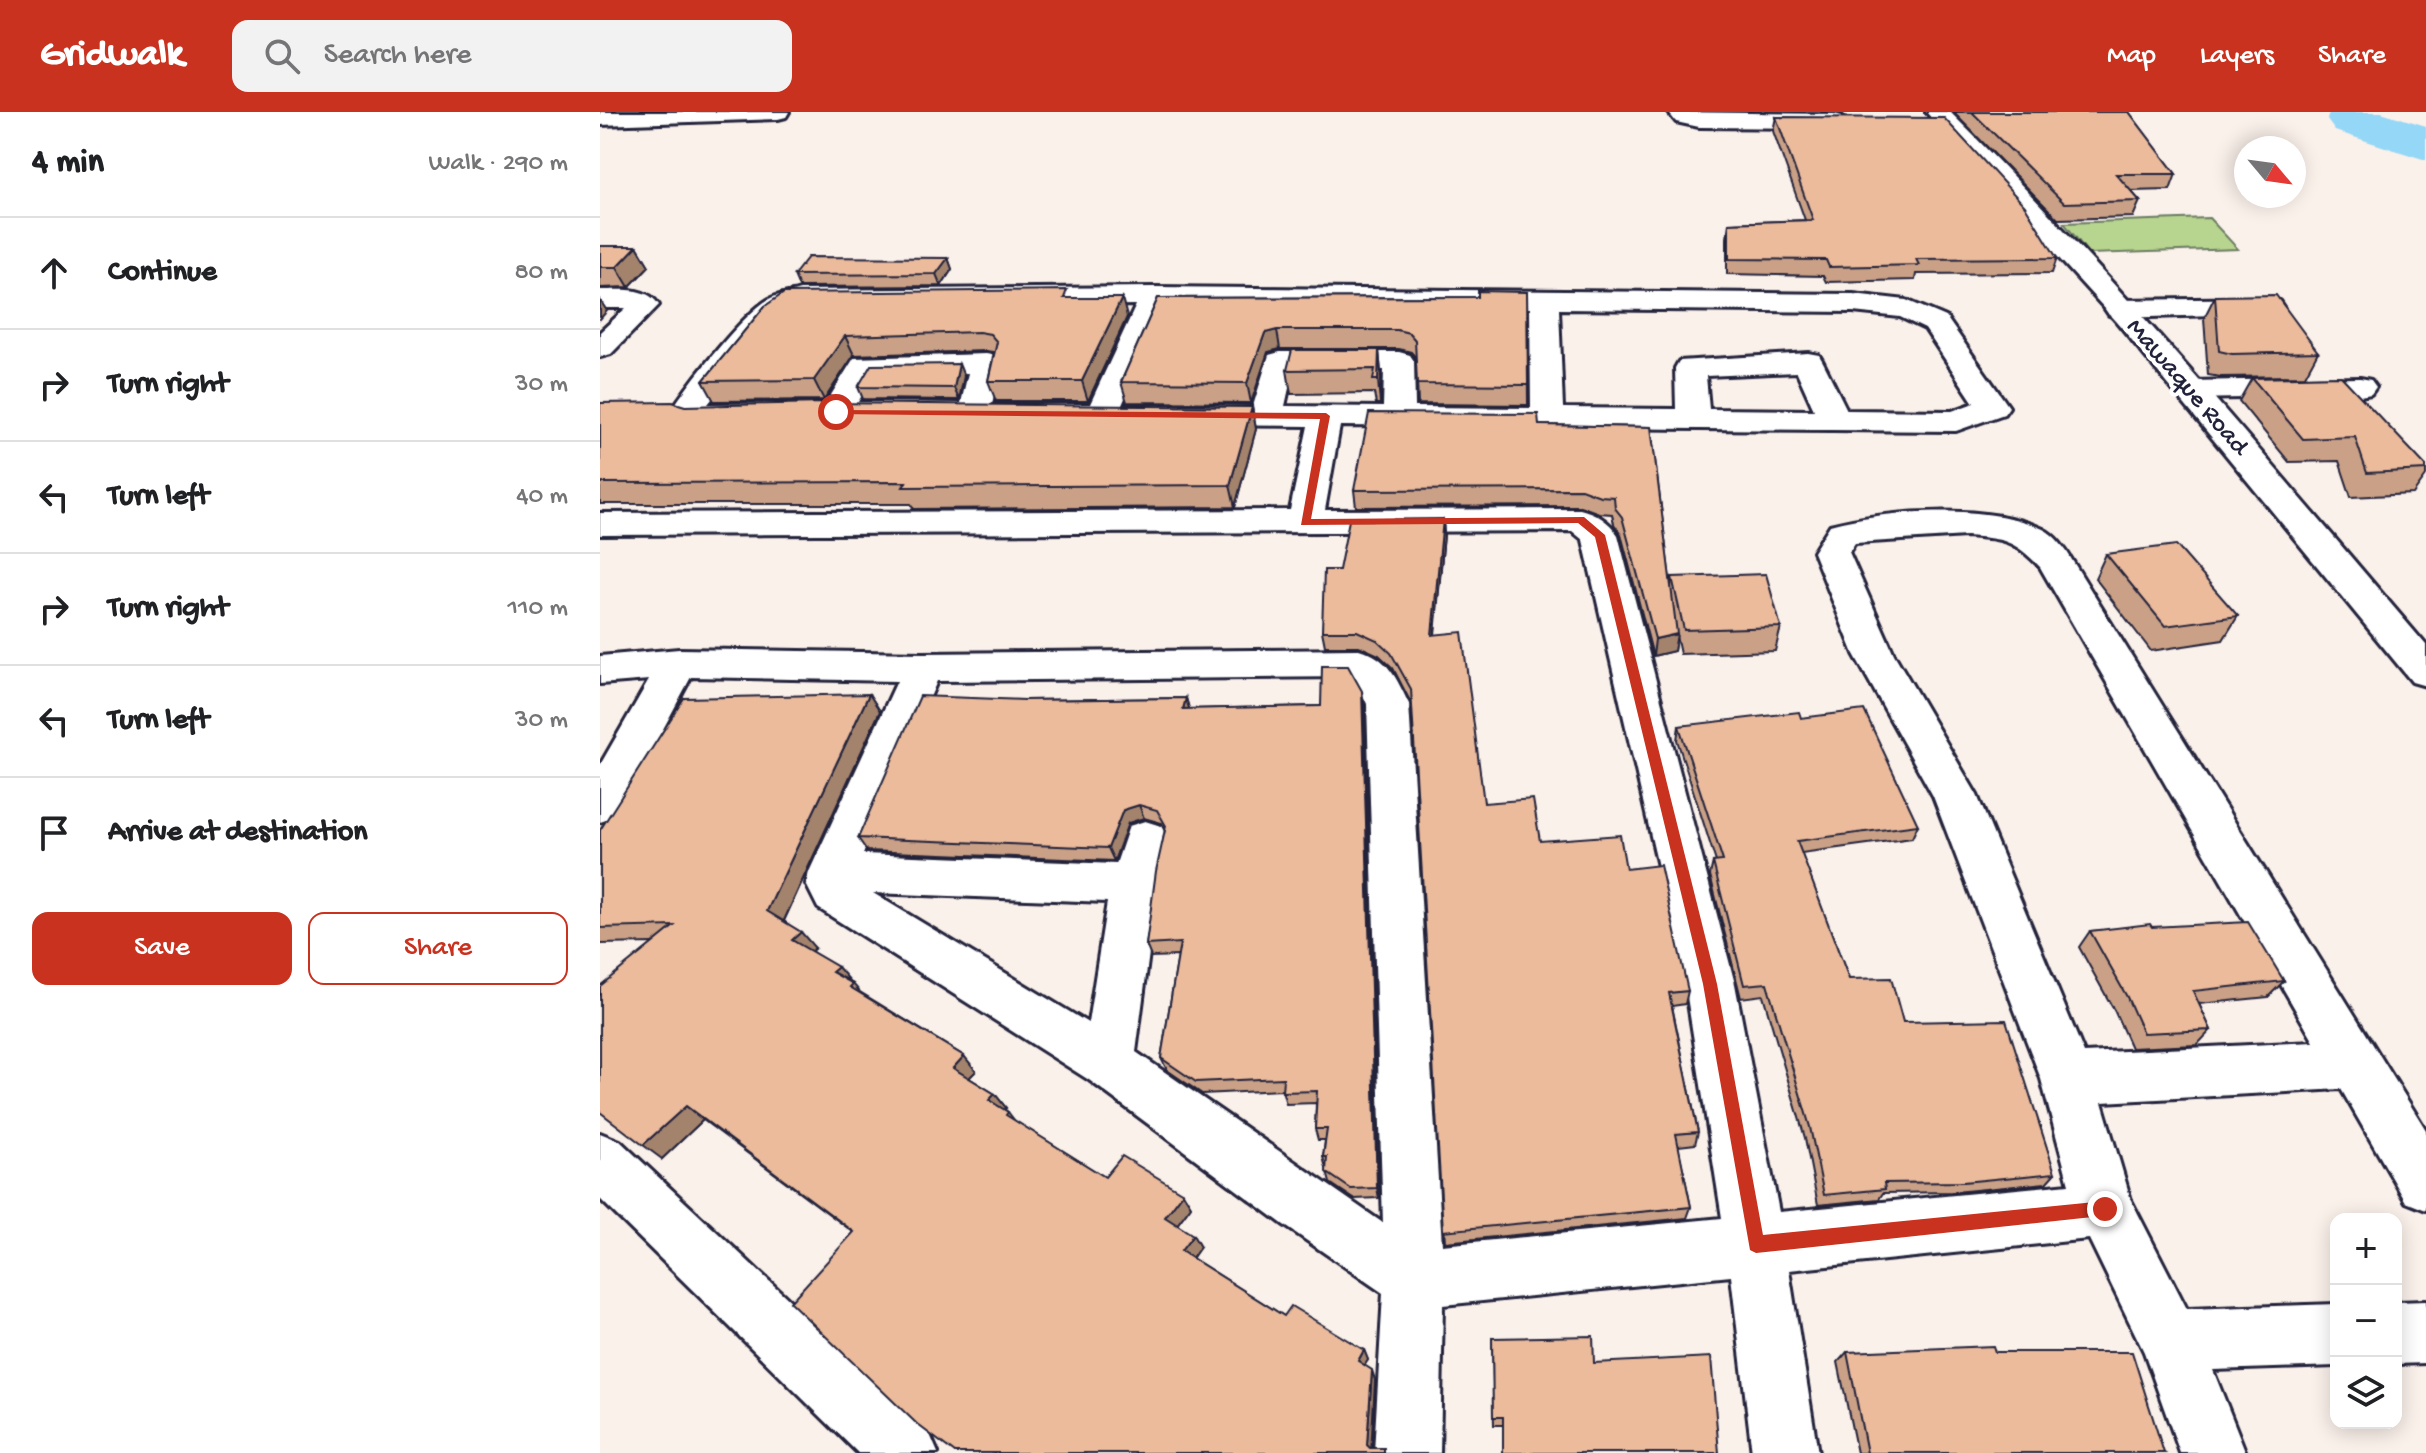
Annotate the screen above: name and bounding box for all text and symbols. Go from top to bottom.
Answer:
search box [232,20,792,92]
text: Gridwalk [40,34,184,78]
icon: search [260,34,304,78]
text: Search here [324,39,472,74]
text: Map [2107,40,2156,73]
text: Layers [2200,40,2274,73]
text: Share [2318,40,2386,73]
north arrow [2234,136,2306,208]
text: 4 min [32,144,104,184]
text: Walk · 290 m [429,149,568,180]
icon: ahead [32,251,76,295]
text: Continue [108,256,217,291]
text: 80 m [514,258,568,289]
street label: Mawaque Road [2118,313,2255,464]
icon: right [32,363,76,407]
text: Turn right [108,368,228,403]
text: 30 m [515,370,568,401]
route start [818,394,854,430]
icon: left [32,475,76,519]
text: Turn left [108,480,209,515]
text: 40 m [516,482,568,513]
icon: right [32,587,76,631]
text: Turn right [108,592,228,627]
text: 110 m [508,594,568,625]
icon: left [32,699,76,743]
text: Turn left [108,704,209,739]
text: 30 m [515,706,568,737]
icon: arrive [32,811,76,855]
text: Arrive at destination [108,816,368,851]
button: Save [32,912,292,985]
button: Share [308,912,568,985]
route end [2087,1191,2123,1227]
map controls [2330,1213,2402,1429]
button: + [2330,1213,2402,1285]
button: − [2330,1285,2402,1357]
button: layers [2330,1357,2402,1429]

